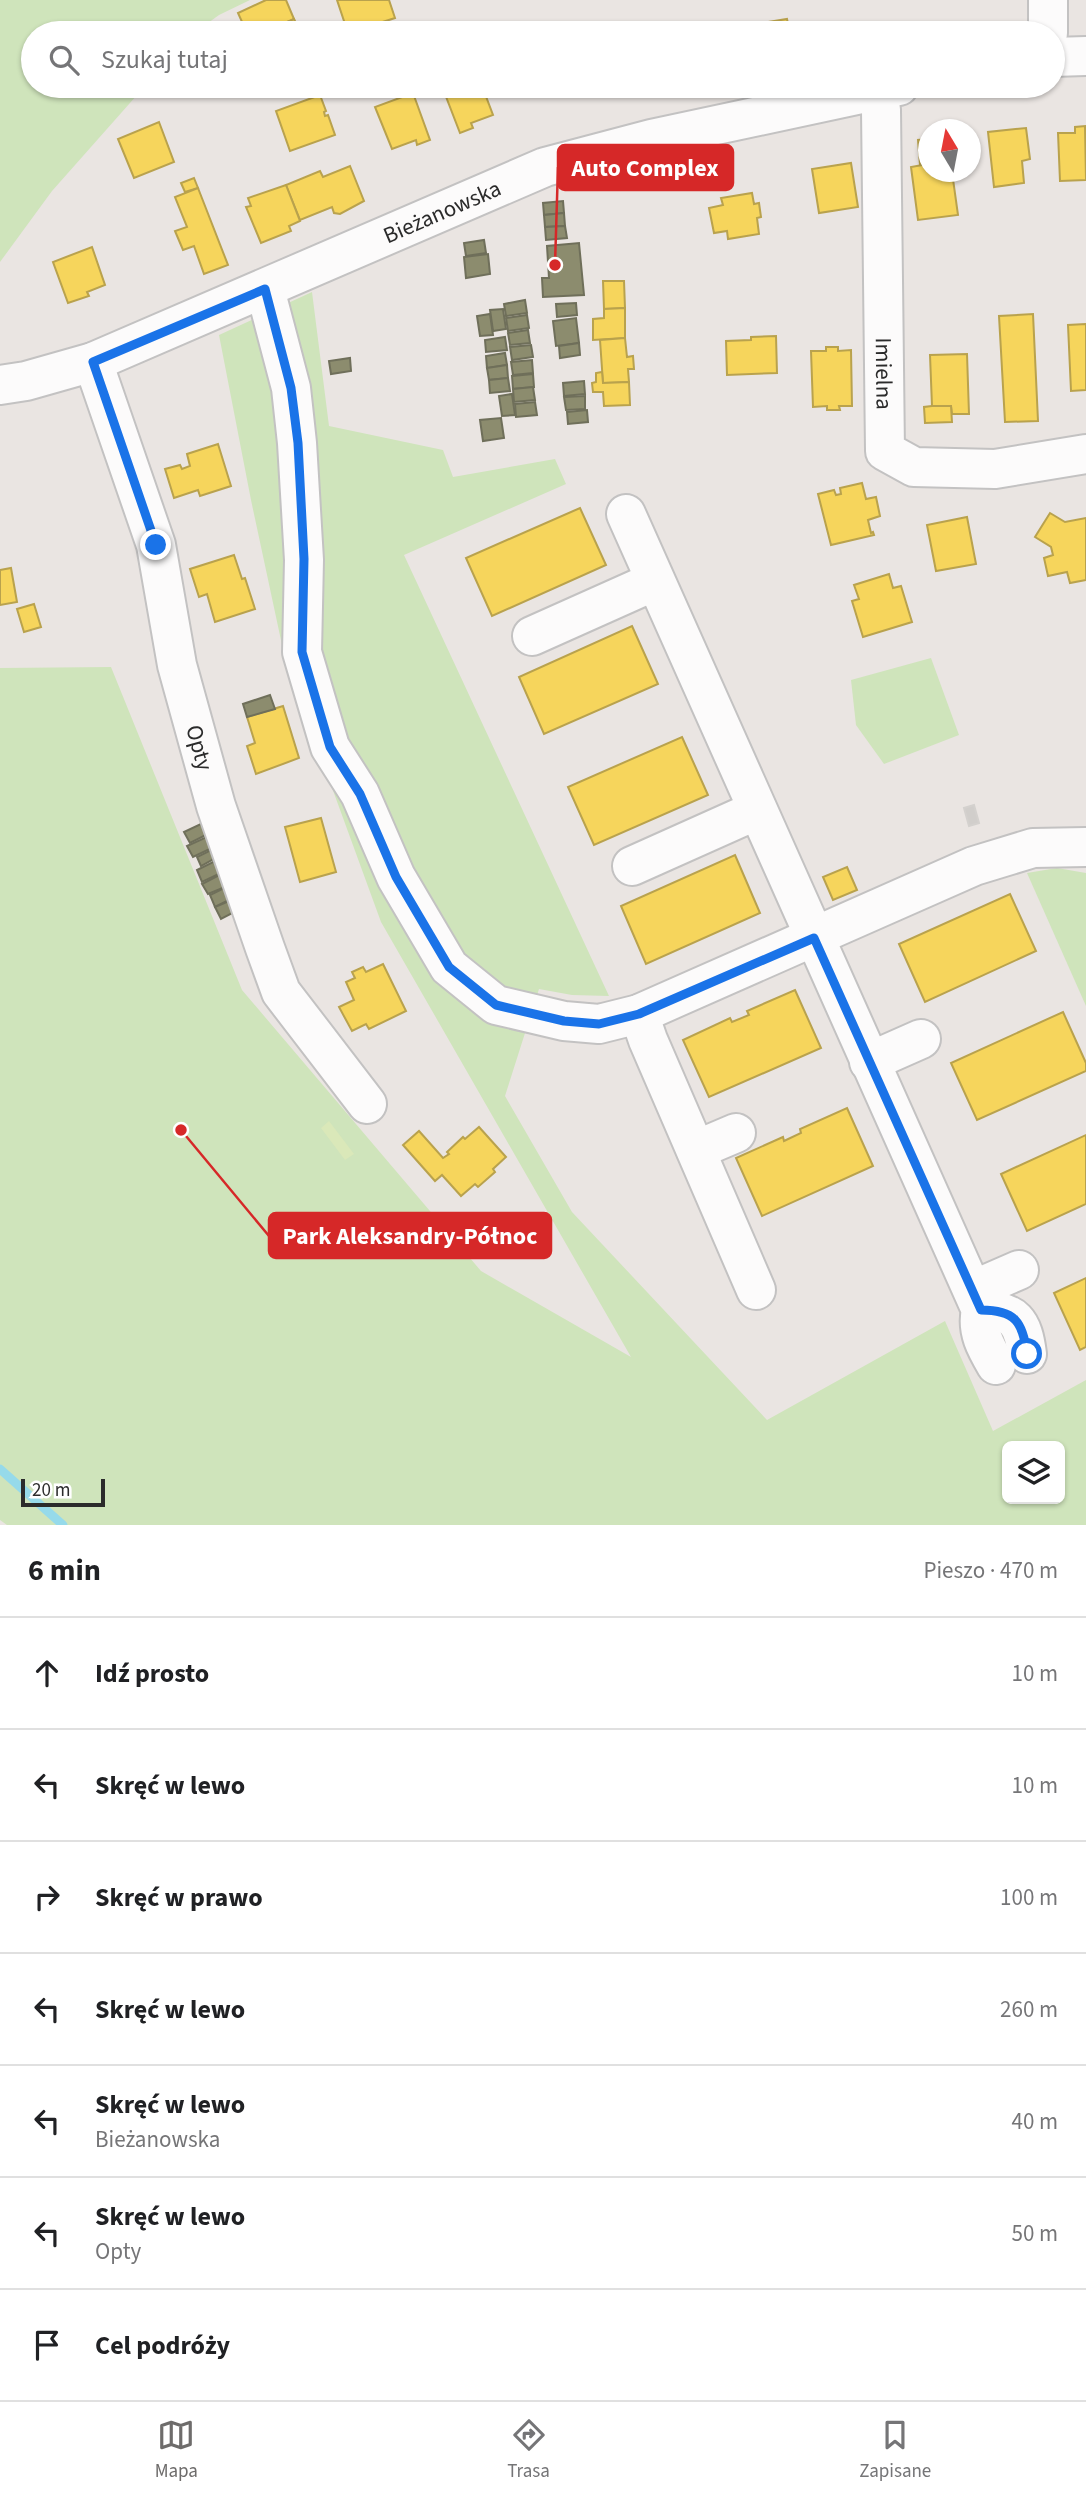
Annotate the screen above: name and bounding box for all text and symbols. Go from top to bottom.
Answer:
search box [21,21,1065,98]
icon: search [45,41,83,79]
text: Szukaj tutaj [101,41,228,78]
north arrow [918,119,981,182]
callout: Auto Complex [558,145,733,190]
text: Auto Complex [570,151,719,186]
street label: Bieżanowska [378,171,506,251]
street label: Imielna [867,337,901,410]
route end [140,529,171,560]
street label: Opty [178,721,222,774]
callout: Park Aleksandry-Północ [269,1213,551,1258]
text: Park Aleksandry-Północ [283,1219,537,1254]
route start [1011,1338,1042,1369]
map controls [1002,1441,1065,1504]
button: layers [1002,1441,1065,1504]
scale bar [21,1476,105,1508]
text: 20 m [32,1477,70,1504]
text: 6 min [28,1549,101,1592]
text: Pieszo · 470 m [923,1554,1058,1587]
icon: ahead [28,1654,66,1692]
text: Idź prosto [95,1655,209,1692]
text: 10 m [1011,1657,1058,1690]
icon: left [28,1766,66,1804]
text: Skręć w lewo [95,1767,245,1804]
text: 10 m [1011,1769,1058,1802]
icon: right [28,1878,66,1916]
text: Skręć w prawo [95,1879,263,1916]
text: 100 m [1000,1881,1058,1914]
icon: left [28,1990,66,2028]
text: Skręć w lewo [95,1991,245,2028]
text: 260 m [1000,1993,1058,2026]
text: Skręć w lewo [95,2086,245,2123]
icon: left [28,2102,66,2140]
text: 40 m [1011,2105,1058,2138]
text: Bieżanowska [95,2123,220,2156]
text: Skręć w lewo [95,2198,245,2235]
icon: left [28,2214,66,2252]
text: 50 m [1011,2217,1058,2250]
text: Opty [95,2235,141,2268]
icon: arrive [28,2326,66,2364]
text: Cel podróży [95,2327,230,2364]
tab: Mapa [155,2416,198,2485]
tab: Trasa [507,2416,550,2485]
tab: Zapisane [859,2416,931,2485]

